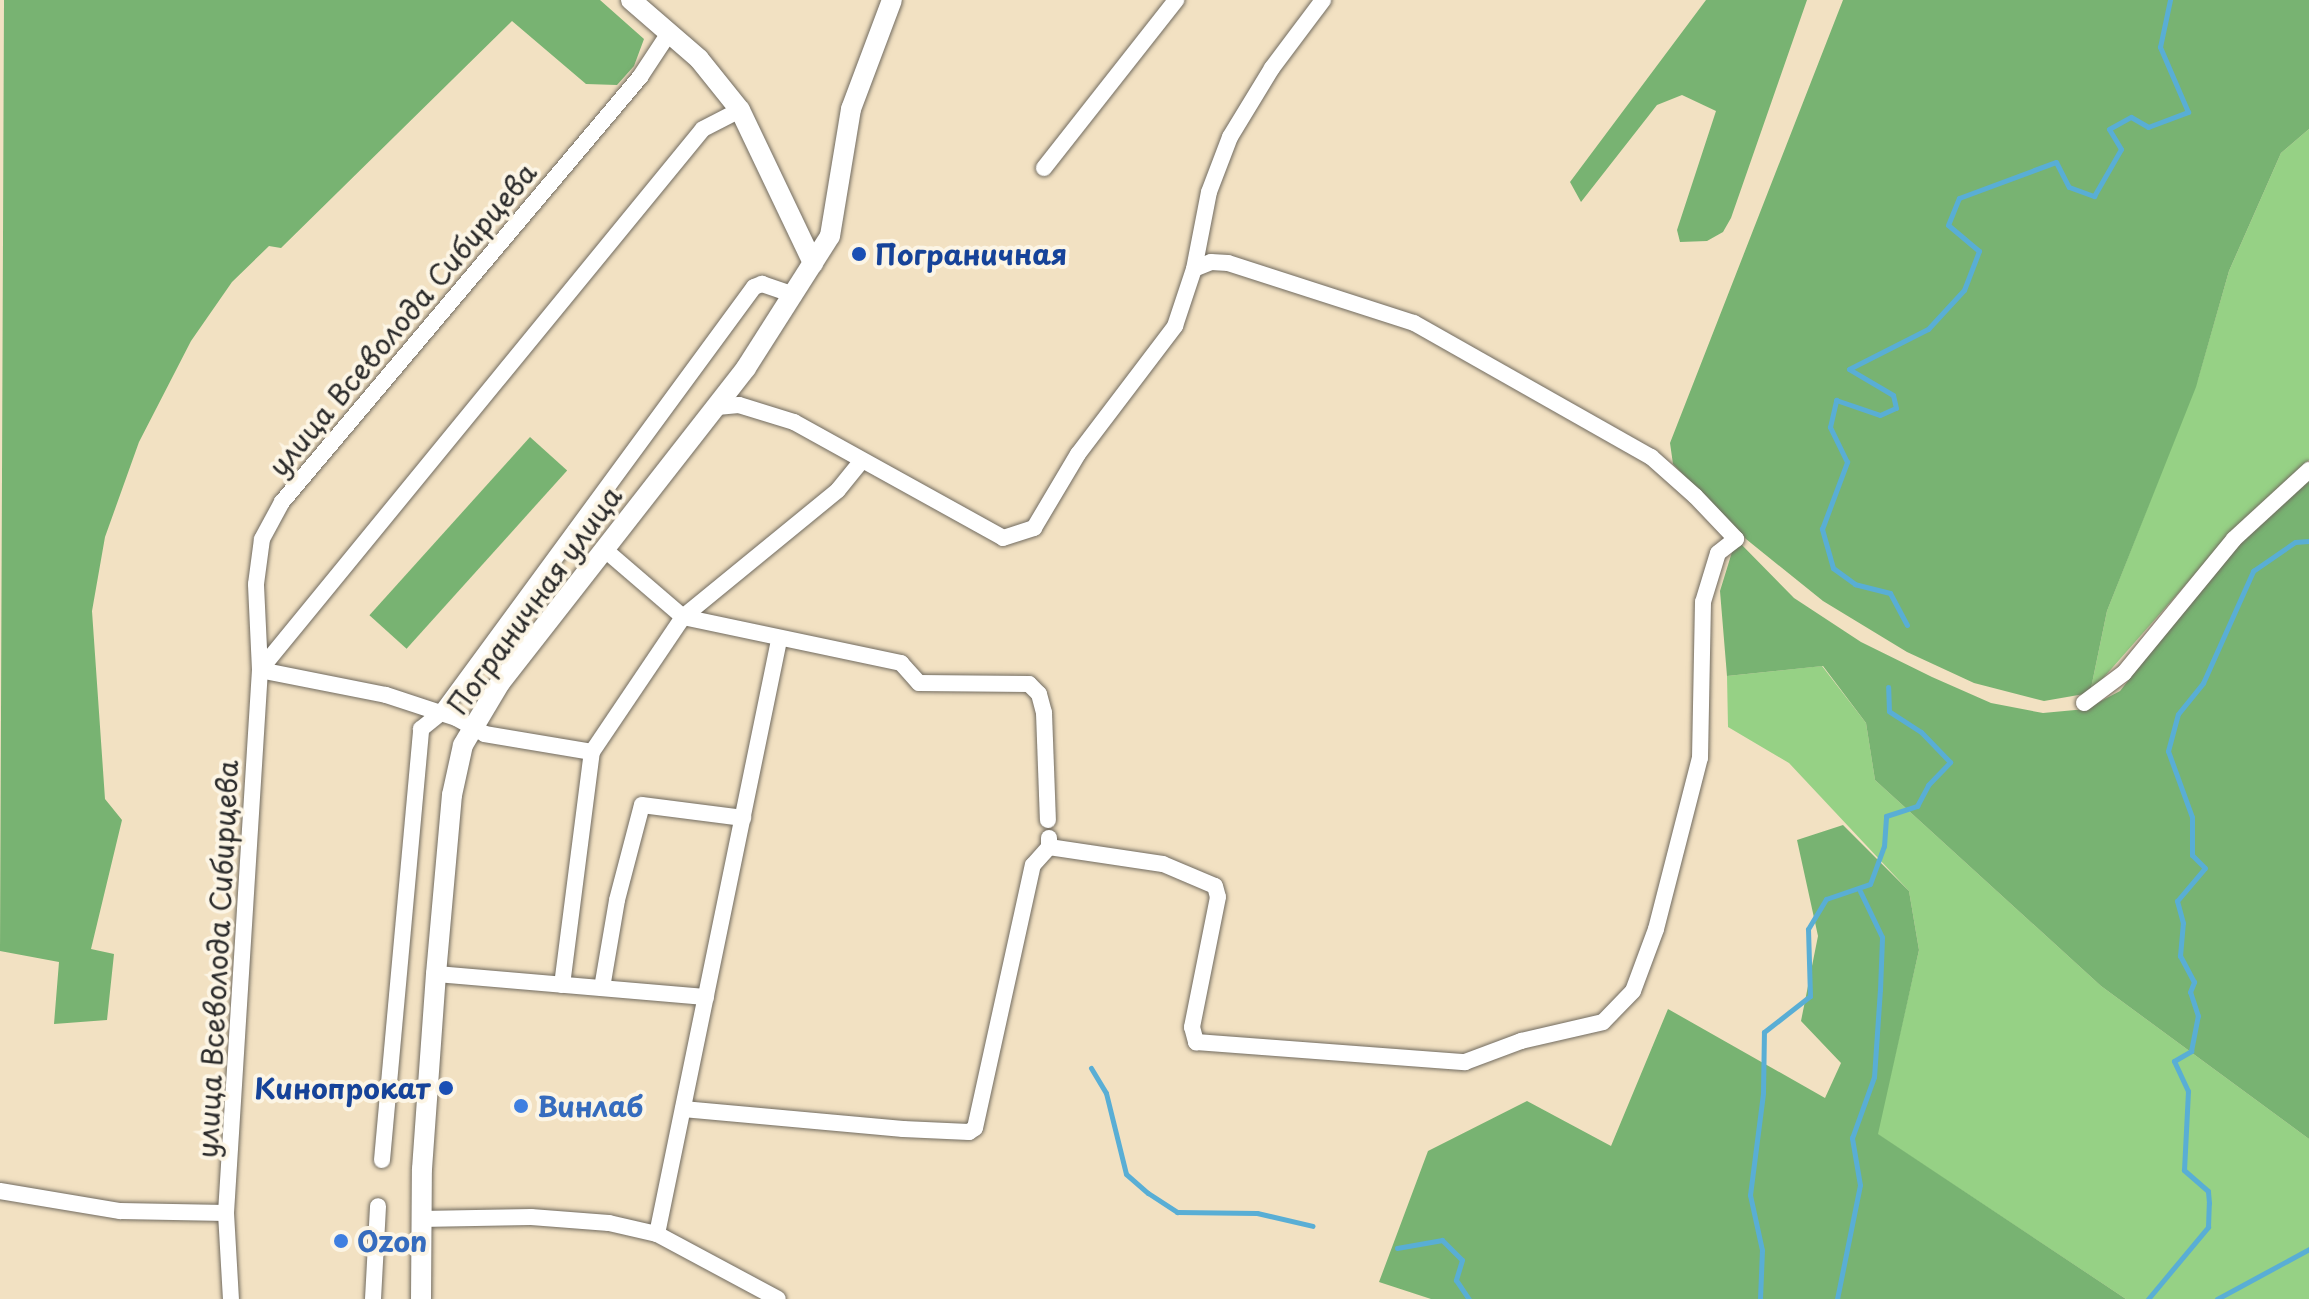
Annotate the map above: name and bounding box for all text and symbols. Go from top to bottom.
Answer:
street label: улица Всеволода Сибирцева [261,155,543,483]
place label: Пограничная [875,237,1067,271]
marker: Пограничная [850,245,868,263]
street label: Пограничная улица [439,479,629,721]
street label: улица Всеволода Сибирцева [190,758,244,1160]
place label: Кинопрокат [254,1071,430,1105]
marker: Кинопрокат [437,1079,455,1097]
place label: Винлаб [537,1089,643,1123]
marker: Винлаб [512,1097,530,1115]
place label: Ozon [357,1224,427,1258]
marker: Ozon [332,1232,350,1250]

